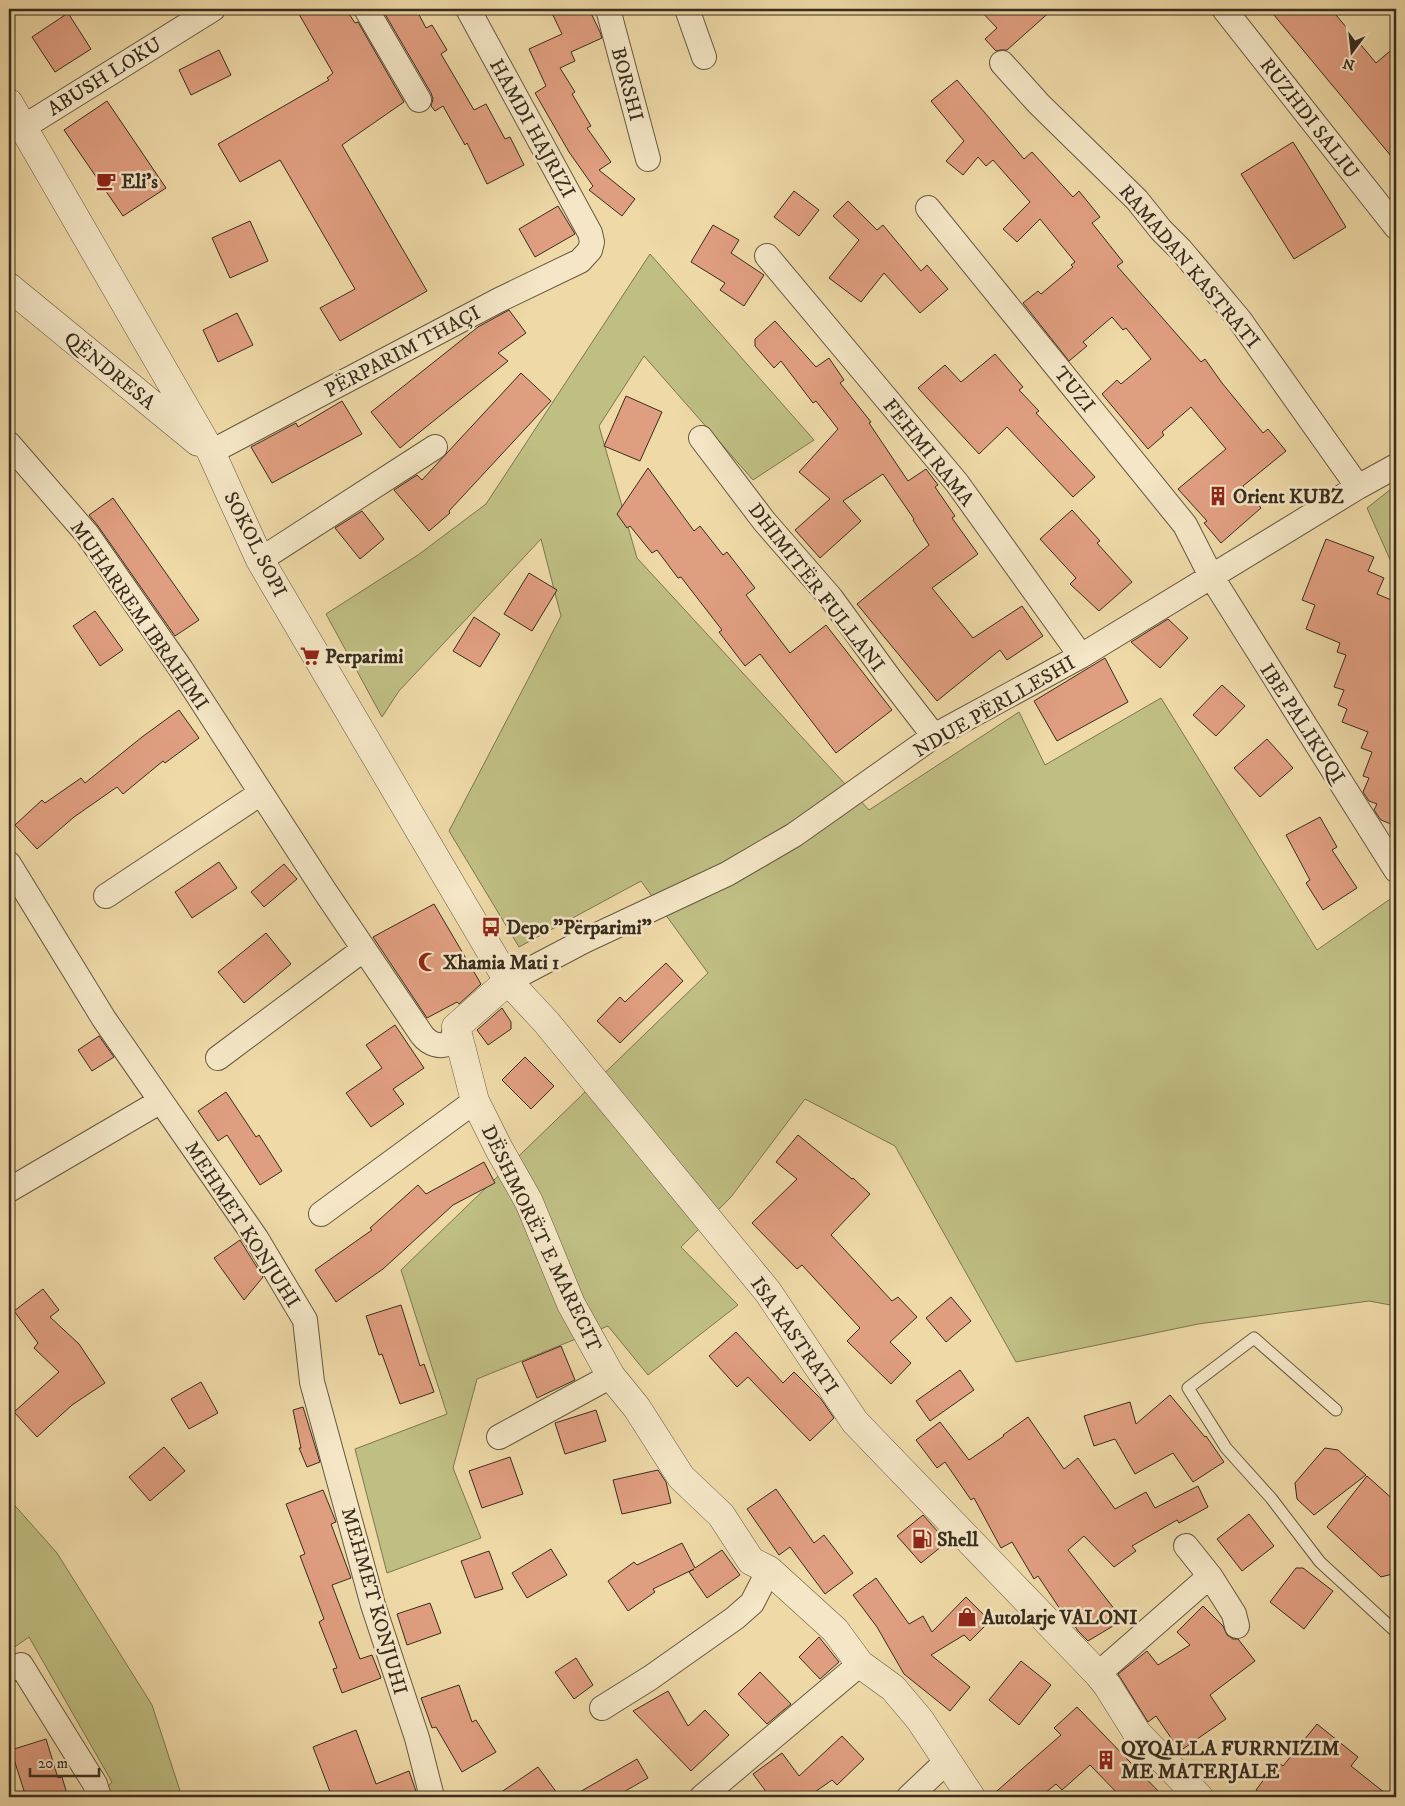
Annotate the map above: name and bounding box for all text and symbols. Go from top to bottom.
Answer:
north arrow [1328,28,1378,78]
street label: ABUSH LOKU [43,32,167,122]
street label: BORSHI [605,45,648,124]
street label: RUZHDI SALIU [1254,53,1364,184]
text: N [1341,53,1357,74]
street label: HAMDI HAJRIZI [483,55,580,203]
cafe icon: Eli's [95,170,117,192]
place label: Eli's [121,170,158,195]
street label: RAMADAN KASTRATI [1113,180,1265,354]
street label: PËRPARIM THAÇI [320,301,485,404]
street label: QËNDRESA [58,327,160,416]
street label: TUZI [1048,362,1100,418]
street label: FEHMI RAMA [877,394,979,512]
building icon: Orient KUBZ [1207,485,1229,507]
place label: Orient KUBZ [1233,485,1344,510]
street label: SOKOL SOPI [217,488,292,602]
street label: DHIMITËR FULLANI [742,499,890,677]
street label: MUHARREM IBRAHIMI [64,517,214,715]
supermarket icon: Perparimi [299,645,321,667]
place label: Perparimi [325,645,403,670]
street label: NDUE PËRLLESHI [909,651,1080,764]
street label: IBE PALIKUQI [1254,659,1350,789]
bus stop icon: Depo "Përparimi" [480,916,502,938]
place label: Depo "Përparimi" [506,916,652,941]
mosque icon: Xhamia Mati 1 [417,951,439,973]
place label: Xhamia Mati 1 [443,951,559,976]
street label: DËSHMORËT E MARECIT [475,1121,606,1356]
street label: MEHMET KONJUHI [179,1137,305,1313]
street label: ISA KASTRATI [744,1273,843,1399]
street label: MEHMET KONJUHI [335,1505,412,1698]
fuel station icon: Shell [911,1528,933,1550]
place label: Shell [937,1528,979,1553]
shop icon: Autolarje VALONI [956,1606,978,1628]
place label: Autolarje VALONI [981,1606,1137,1631]
place label: QYQALLA FURRNIZIM ME MATERJALE [1121,1737,1340,1785]
scale bar [30,1746,99,1778]
building icon: QYQALLA FURRNIZIM ME MATERJALE [1095,1749,1117,1771]
text: 20 m [38,1754,68,1773]

